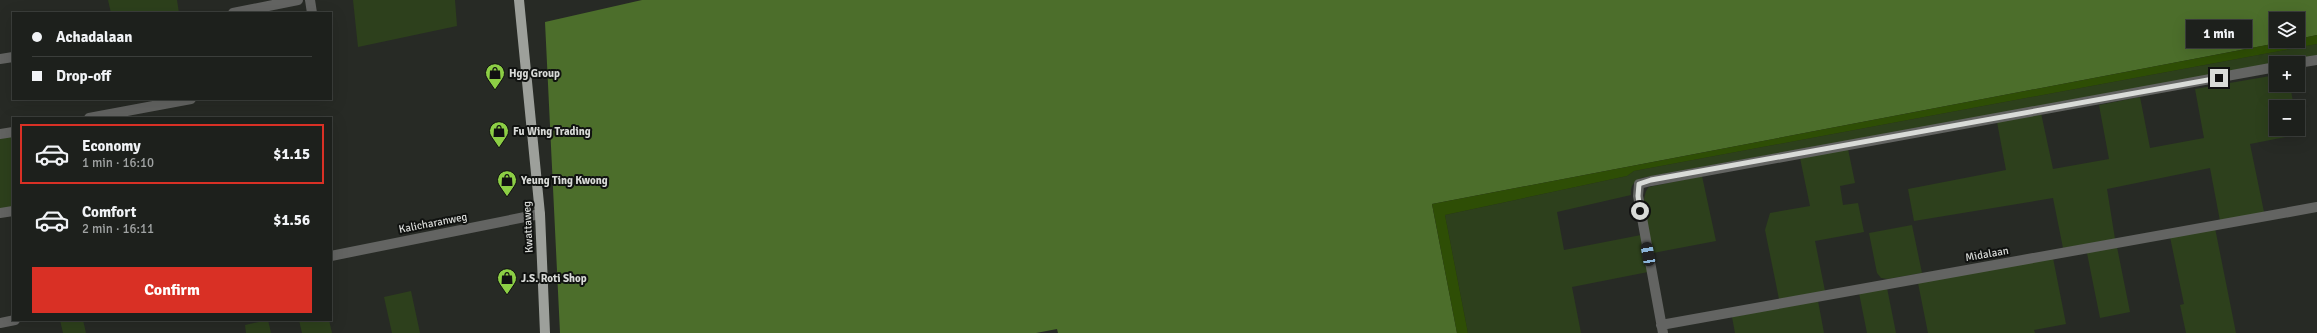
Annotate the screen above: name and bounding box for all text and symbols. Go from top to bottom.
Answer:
map controls [2269,12,2305,136]
button: layers [2269,12,2305,48]
callout: 1 min [2186,20,2252,48]
text: 1 min [2203,26,2235,42]
text: Achadalaan [56,28,132,46]
button: + [2269,56,2305,92]
shop icon: Hgg Group [484,62,506,90]
text: Drop-off [56,67,111,85]
place label: Hgg Group [509,67,560,80]
route end [2210,69,2228,87]
button: − [2269,100,2305,136]
shop icon: Fu Wing Trading [488,120,510,148]
place label: Fu Wing Trading [513,125,591,138]
icon: car [34,136,70,172]
text: Economy [82,137,141,155]
text: $1.15 [273,145,310,163]
text: 1 min · 16:10 [82,155,154,171]
shop icon: Yeung Ting Kwong [496,169,518,197]
place label: Yeung Ting Kwong [520,174,608,187]
street label: Kwattaweg [520,201,536,253]
icon: car [34,202,70,238]
route start [1631,202,1649,220]
text: Comfort [82,203,136,221]
street label: Kalicharanweg [398,210,469,236]
text: $1.56 [273,211,310,229]
text: 2 min · 16:11 [82,221,154,237]
car [1640,241,1656,267]
street label: Midalaan [1964,244,2010,264]
button: Confirm [32,267,312,313]
shop icon: J.S. Roti Shop [496,267,518,295]
place label: J.S. Roti Shop [521,272,587,285]

